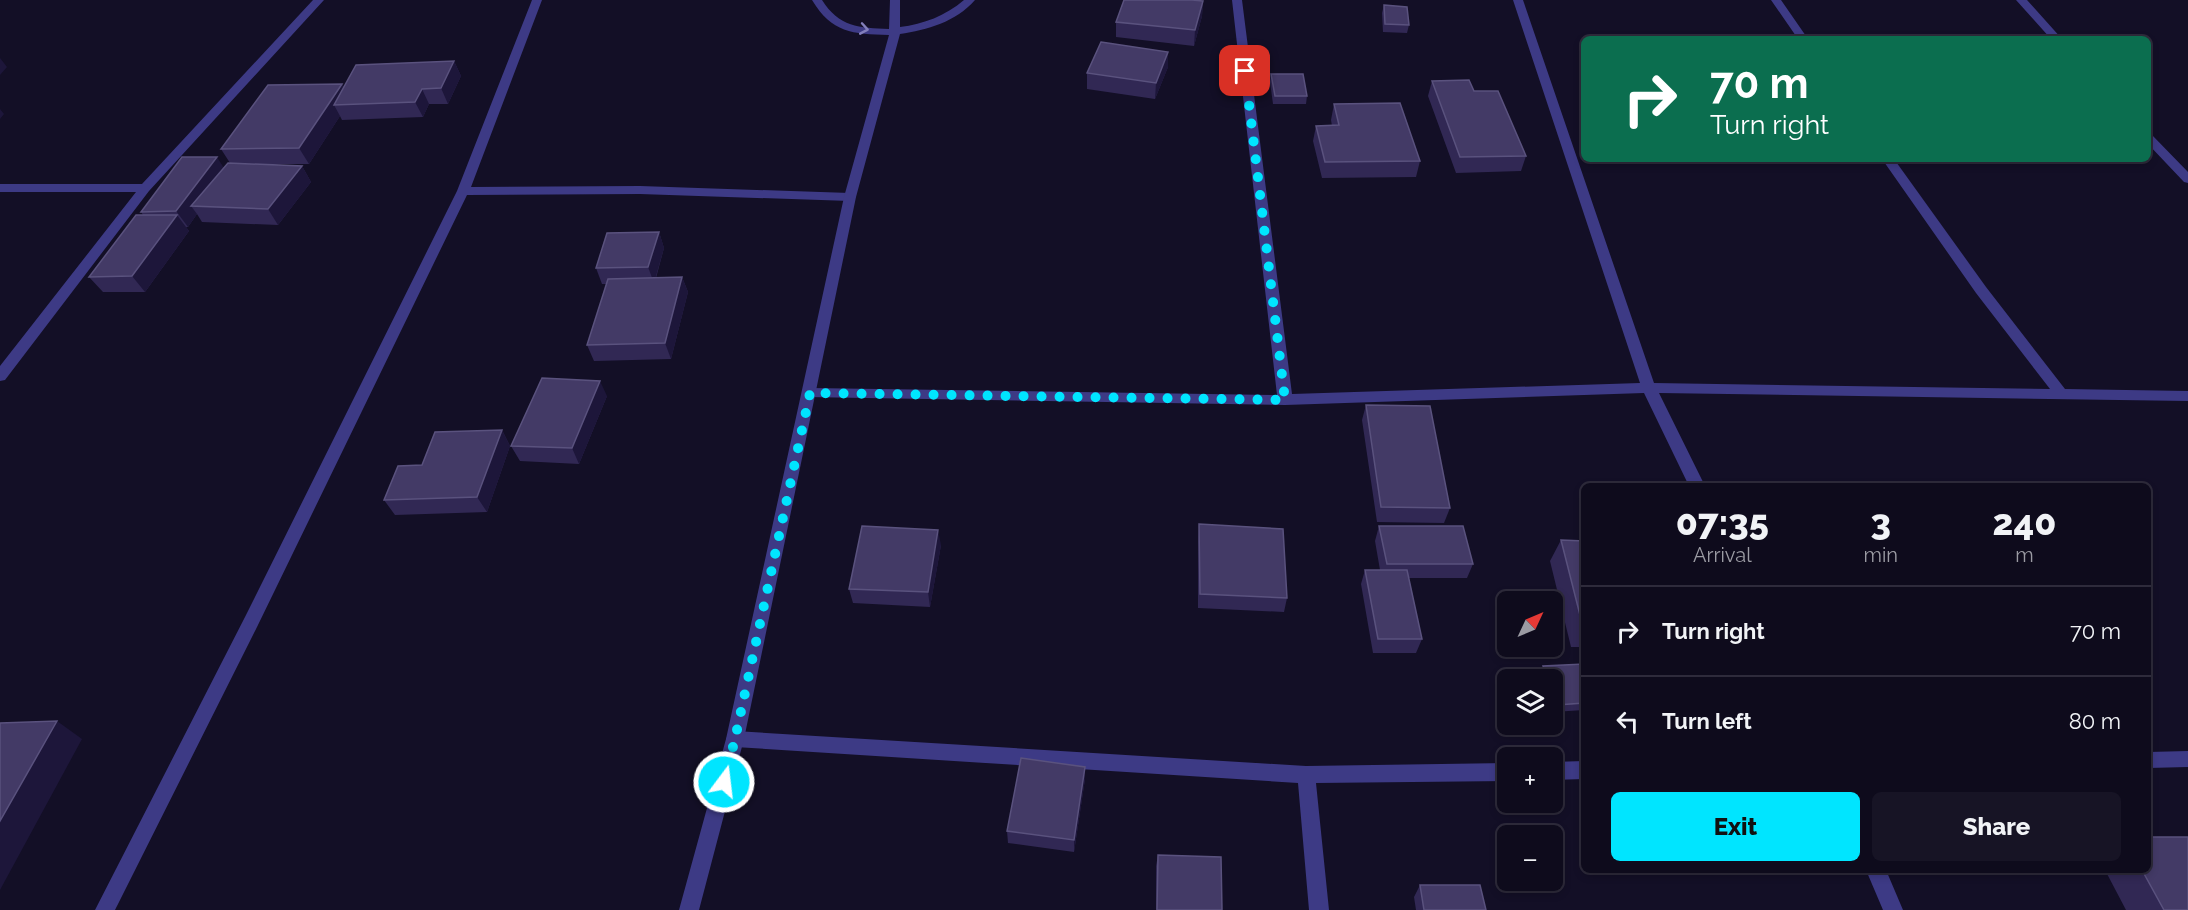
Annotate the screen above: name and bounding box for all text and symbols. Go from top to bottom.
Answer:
one-way arrow [859,23,868,35]
pin [1219,45,1270,96]
icon: arrive [1228,54,1261,87]
text: 70 m [1710,59,1809,108]
icon: right [1611,60,1689,138]
text: Turn right [1710,109,1829,140]
text: 07:35 [1676,501,1769,543]
text: 3 [1870,501,1891,543]
text: 240 [1993,501,2056,543]
text: Arrival [1693,543,1752,567]
text: min [1864,543,1898,567]
text: m [2015,543,2034,567]
north arrow [1497,591,1563,657]
map controls [1497,591,1563,891]
icon: right [1611,615,1644,648]
text: Turn right [1662,618,1765,644]
text: 70 m [2070,618,2121,644]
button: layers [1497,669,1563,735]
icon: left [1611,705,1644,738]
text: Turn left [1662,708,1752,734]
text: 80 m [2069,708,2121,734]
button: + [1497,747,1563,813]
position arrow [692,750,756,814]
button: Exit [1611,792,1860,861]
button: Share [1872,792,2121,861]
button: − [1497,825,1563,891]

